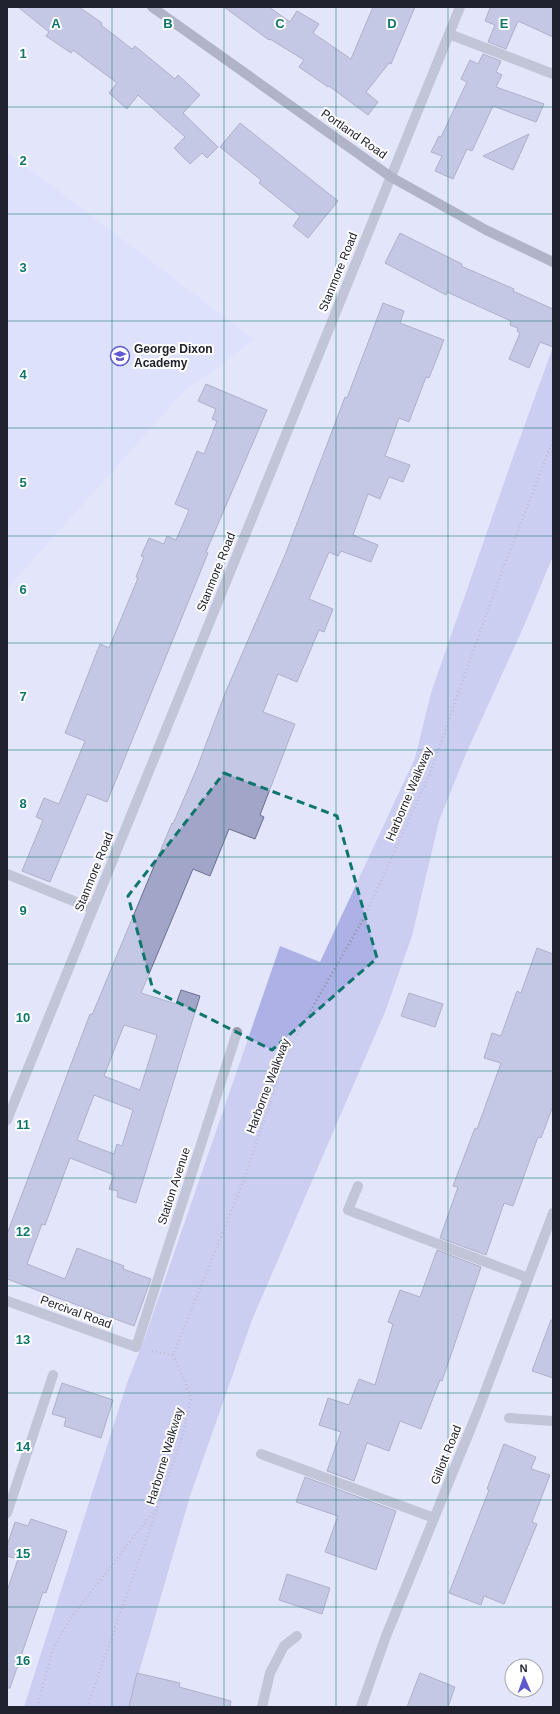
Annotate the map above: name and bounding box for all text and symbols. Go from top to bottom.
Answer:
text: A [51,16,61,31]
text: B [163,16,173,31]
text: C [275,16,285,31]
text: D [387,16,397,31]
text: E [500,16,509,31]
text: 1 [19,46,27,61]
street label: Portland Road [319,106,389,162]
text: 2 [19,153,27,168]
street label: Stanmore Road [316,230,360,314]
text: 3 [19,260,27,275]
place label: George Dixon Academy [134,342,213,370]
school or university icon: George Dixon Academy [109,345,131,367]
text: 4 [19,367,27,382]
text: 5 [19,475,27,490]
street label: Stanmore Road [194,530,238,614]
text: 6 [19,582,27,597]
text: 7 [19,689,27,704]
street label: Harborne Walkway [383,745,435,843]
text: 8 [19,796,27,811]
street label: Stanmore Road [72,830,116,914]
text: 9 [19,903,27,918]
text: 10 [16,1010,30,1025]
street label: Harborne Walkway [243,1036,293,1136]
text: 11 [16,1117,30,1132]
street label: Station Avenue [155,1145,193,1226]
text: 12 [16,1224,30,1239]
street label: Percival Road [39,1293,113,1331]
text: 13 [16,1332,30,1347]
street label: Harborne Walkway [144,1406,186,1506]
street label: Gillott Road [428,1423,464,1487]
text: 14 [16,1439,31,1454]
text: 15 [16,1546,30,1561]
text: 16 [16,1653,30,1668]
north arrow [504,1658,544,1698]
text: N [519,1662,528,1674]

